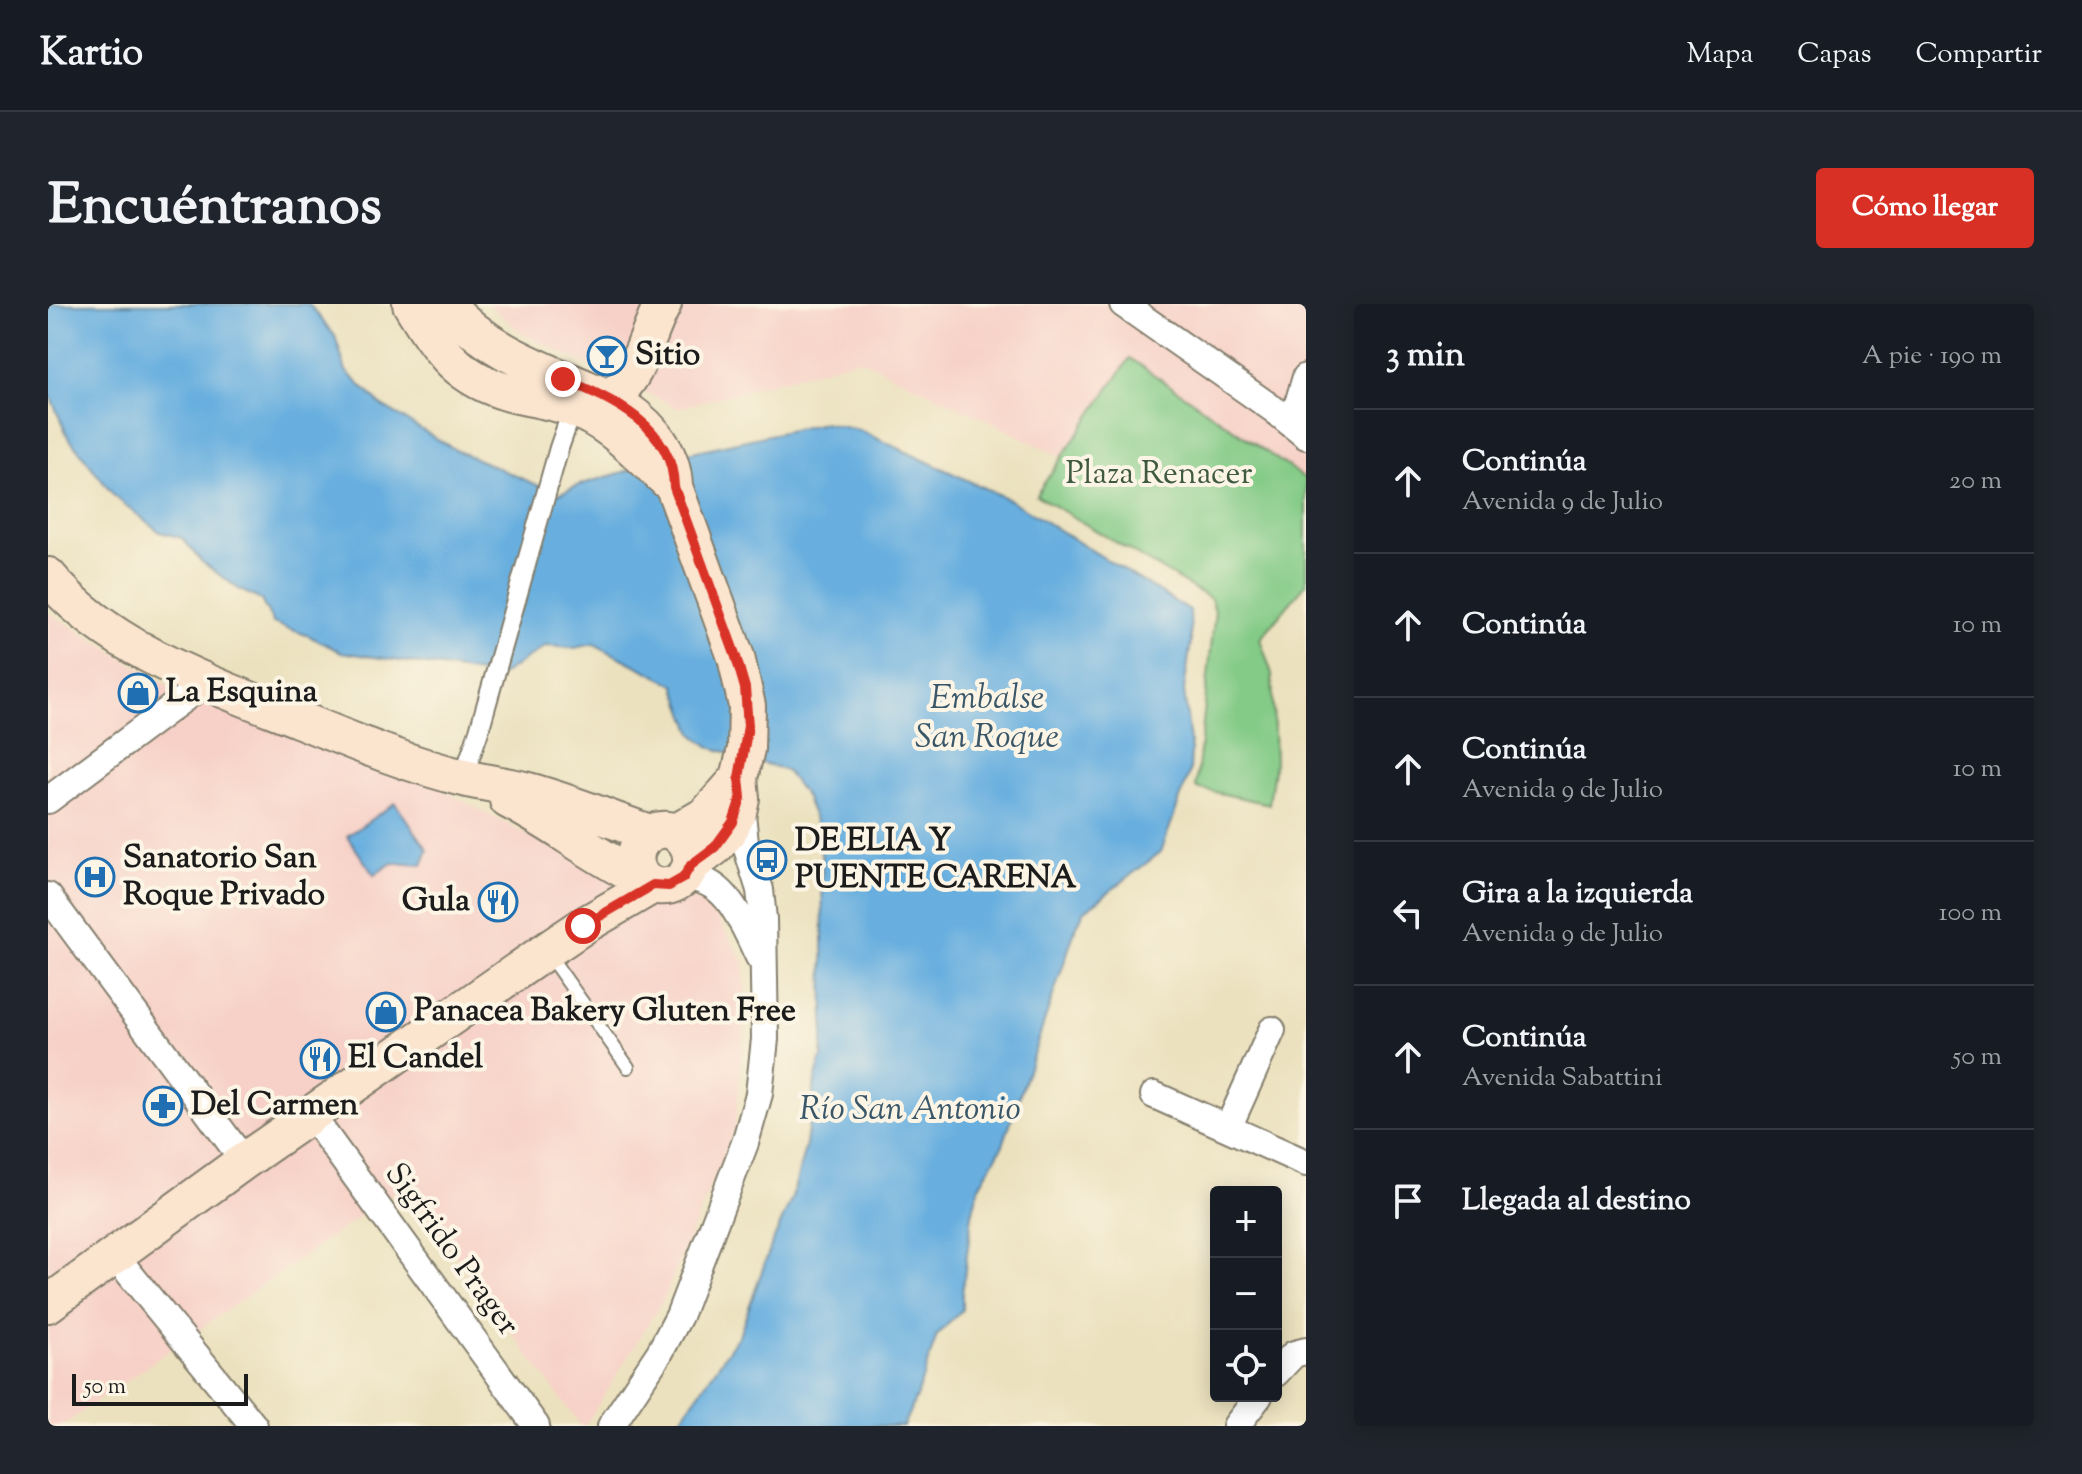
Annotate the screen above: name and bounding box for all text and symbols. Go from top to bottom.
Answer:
text: Kartio [40,28,143,82]
text: Mapa [1687,35,1753,75]
text: Capas [1797,35,1872,75]
text: Compartir [1916,35,2042,75]
text: Encuéntranos [48,168,382,249]
button: Cómo llegar [1816,168,2034,248]
text: 3 min [1386,332,1465,381]
place label: Sitio [635,333,700,379]
bar icon: Sitio [586,335,628,377]
text: A pie · 190 m [1862,338,2002,375]
route end [545,361,581,397]
text: Continúa [1462,441,1587,484]
park label: Plaza Renacer [1066,452,1252,498]
icon: ahead [1386,459,1430,503]
text: 20 m [1949,463,2002,500]
text: Avenida 9 de Julio [1462,484,1663,521]
icon: ahead [1386,603,1430,647]
text: Continúa [1462,604,1587,647]
text: 10 m [1953,607,2002,644]
place label: La Esquina [166,670,318,716]
shop icon: La Esquina [117,672,159,714]
water label: Embalse San Roque [915,675,1059,763]
text: Continúa [1462,729,1587,772]
icon: ahead [1386,747,1430,791]
text: 10 m [1953,751,2002,788]
text: Avenida 9 de Julio [1462,772,1663,809]
place label: DE ELIA Y PUENTE CARENA [795,819,1076,902]
place label: Sanatorio San Roque Privado [123,836,325,919]
bus stop icon: DE ELIA Y PUENTE CARENA [746,839,788,881]
hospital icon: Sanatorio San Roque Privado [74,856,116,898]
text: Gira a la izquierda [1462,873,1693,916]
place label: Gula [402,879,470,925]
restaurant icon: Gula [477,881,519,923]
icon: left [1386,891,1430,935]
text: 100 m [1939,895,2002,932]
route start [565,908,601,944]
text: Avenida 9 de Julio [1462,916,1663,953]
place label: Panacea Bakery Gluten Free [414,989,796,1035]
shop icon: Panacea Bakery Gluten Free [365,991,407,1033]
text: Continúa [1462,1017,1587,1060]
icon: ahead [1386,1035,1430,1079]
place label: El Candel [348,1036,483,1082]
restaurant icon: El Candel [299,1038,341,1080]
text: 50 m [1952,1039,2002,1076]
text: Avenida Sabattini [1462,1060,1663,1097]
place label: Del Carmen [191,1083,359,1129]
pharmacy icon: Del Carmen [142,1085,184,1127]
water label: Río San Antonio [799,1086,1021,1135]
street label: Sigfrido Prager [372,1154,530,1346]
icon: arrive [1386,1179,1430,1223]
text: Llegada al destino [1462,1180,1691,1223]
map controls [1210,1186,1282,1402]
button: + [1210,1186,1282,1258]
button: − [1210,1258,1282,1330]
button: locate [1210,1330,1282,1402]
scale bar [72,1370,248,1406]
text: 50 m [84,1372,126,1404]

